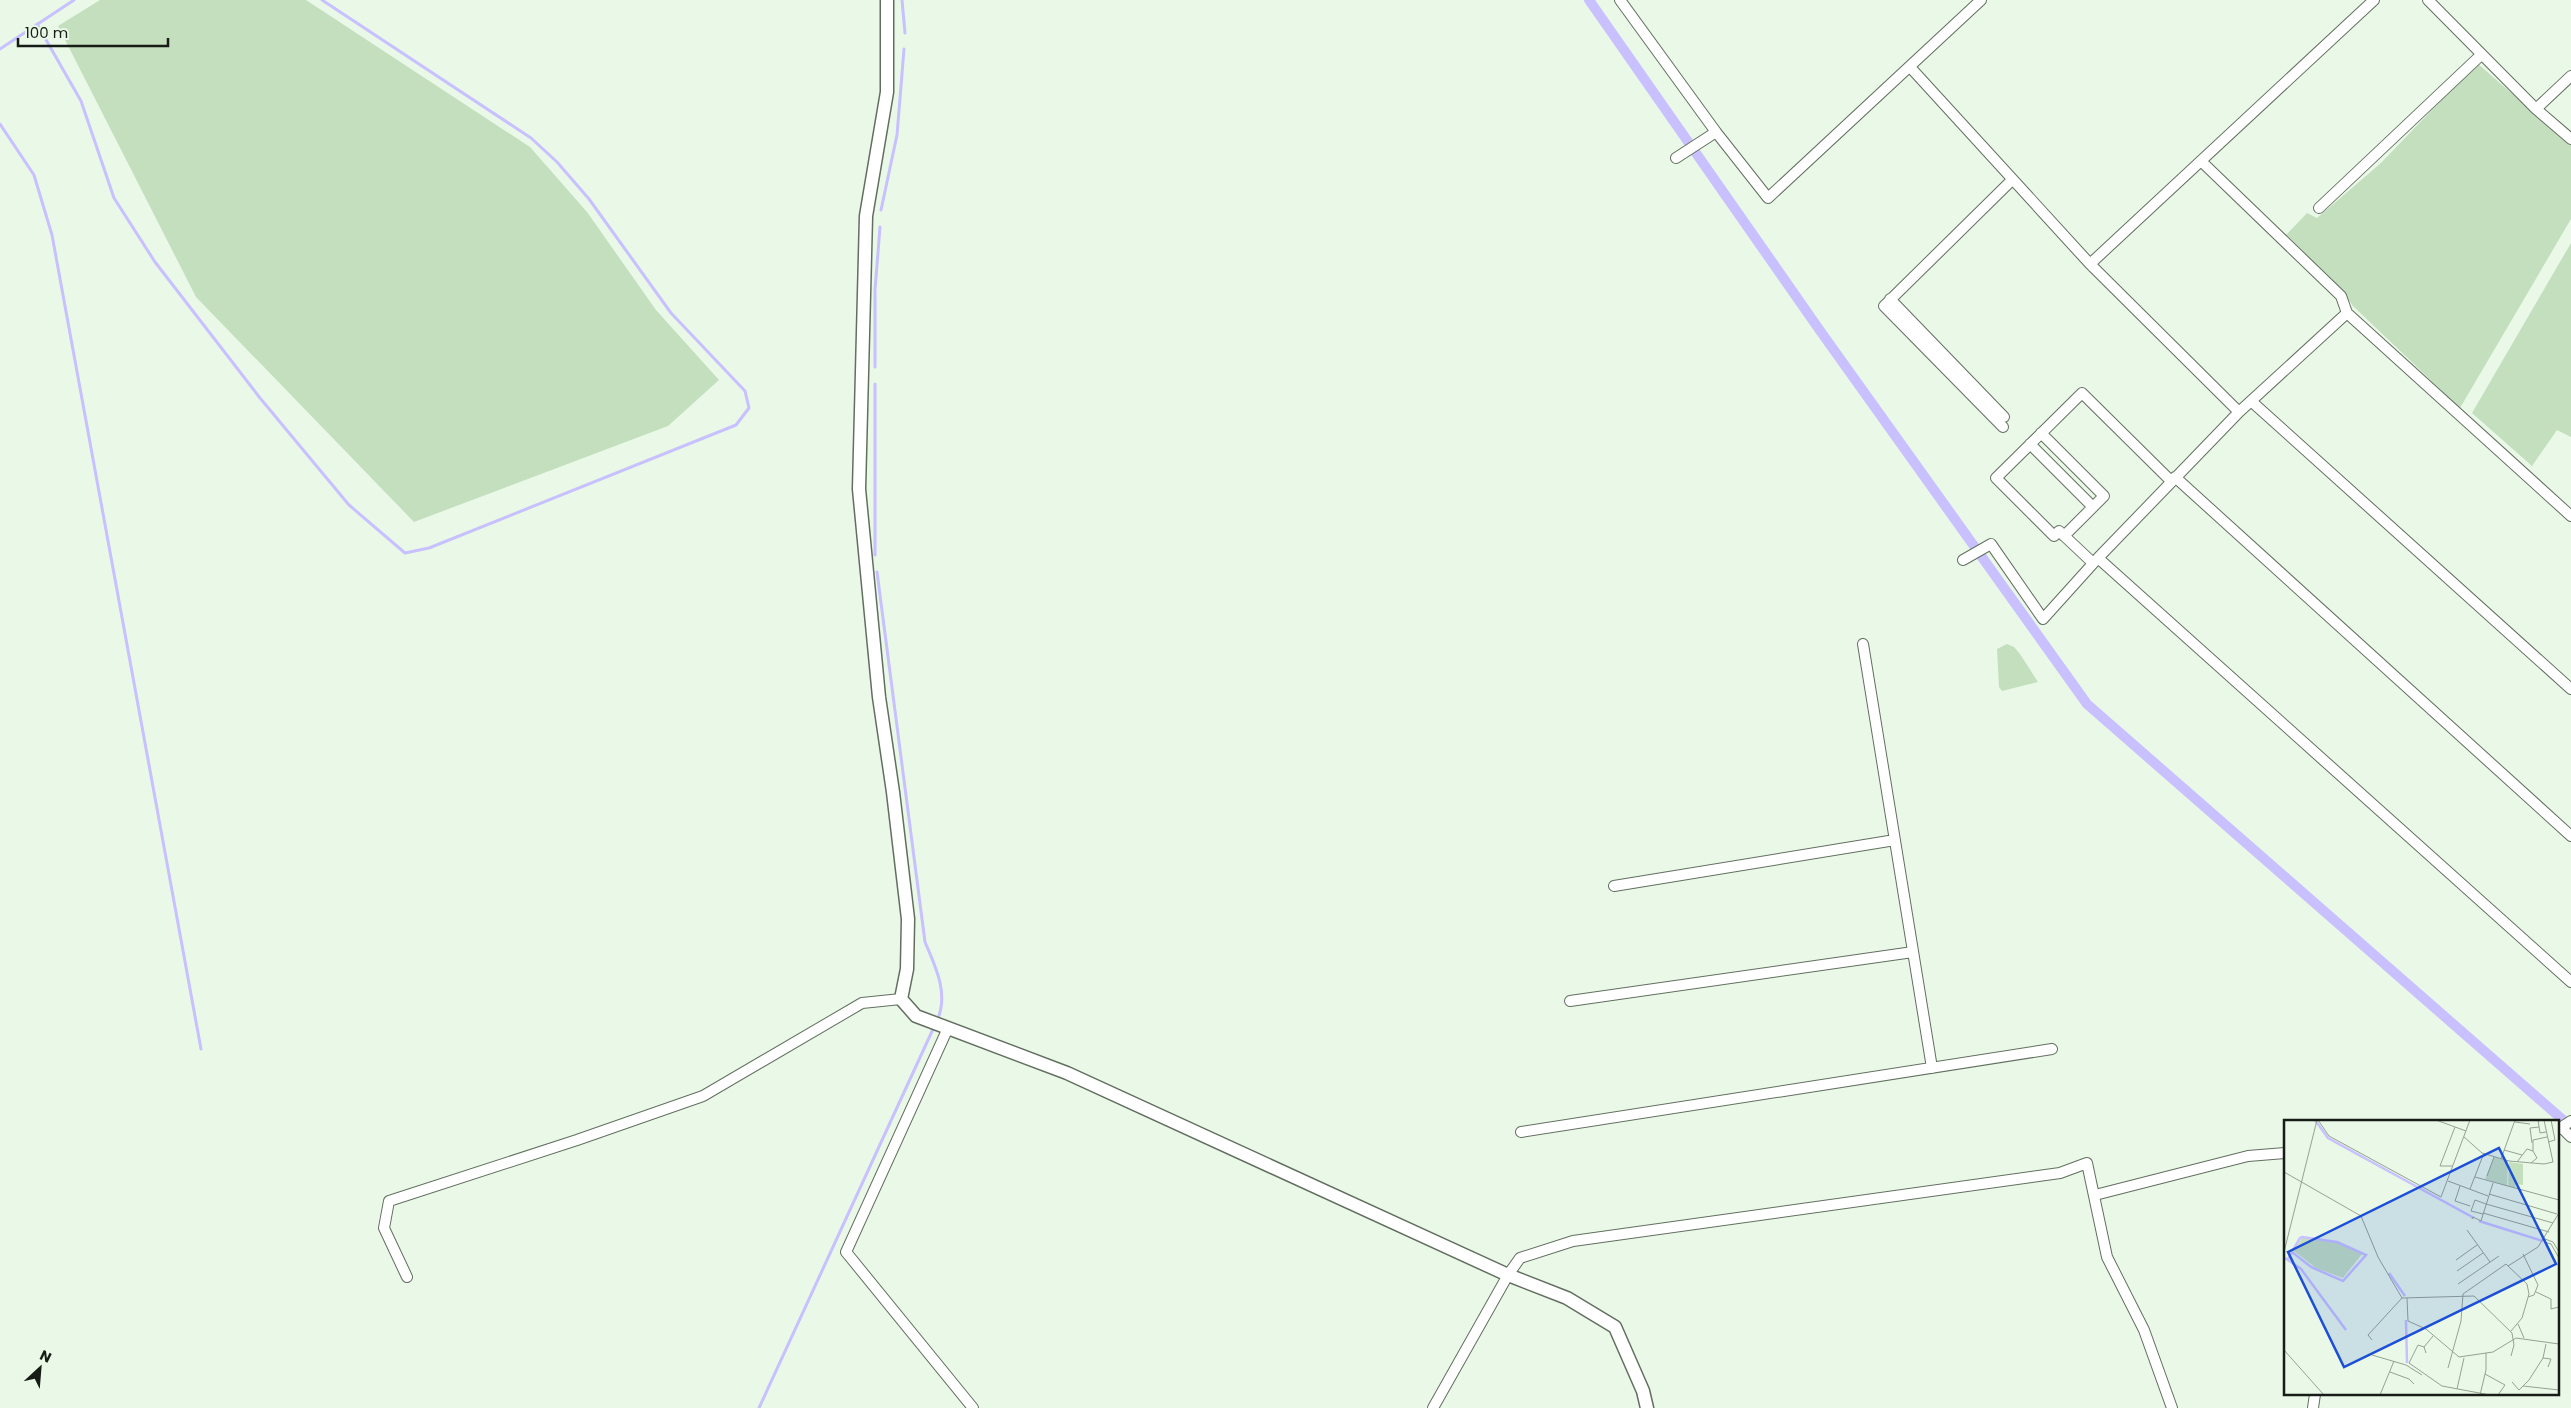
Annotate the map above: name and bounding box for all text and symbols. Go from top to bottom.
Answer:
scale bar [18,15,168,47]
text: 100 m [25,22,68,43]
inset map [2284,1120,2558,1396]
north arrow [15,1343,65,1393]
text: N [37,1345,55,1368]

